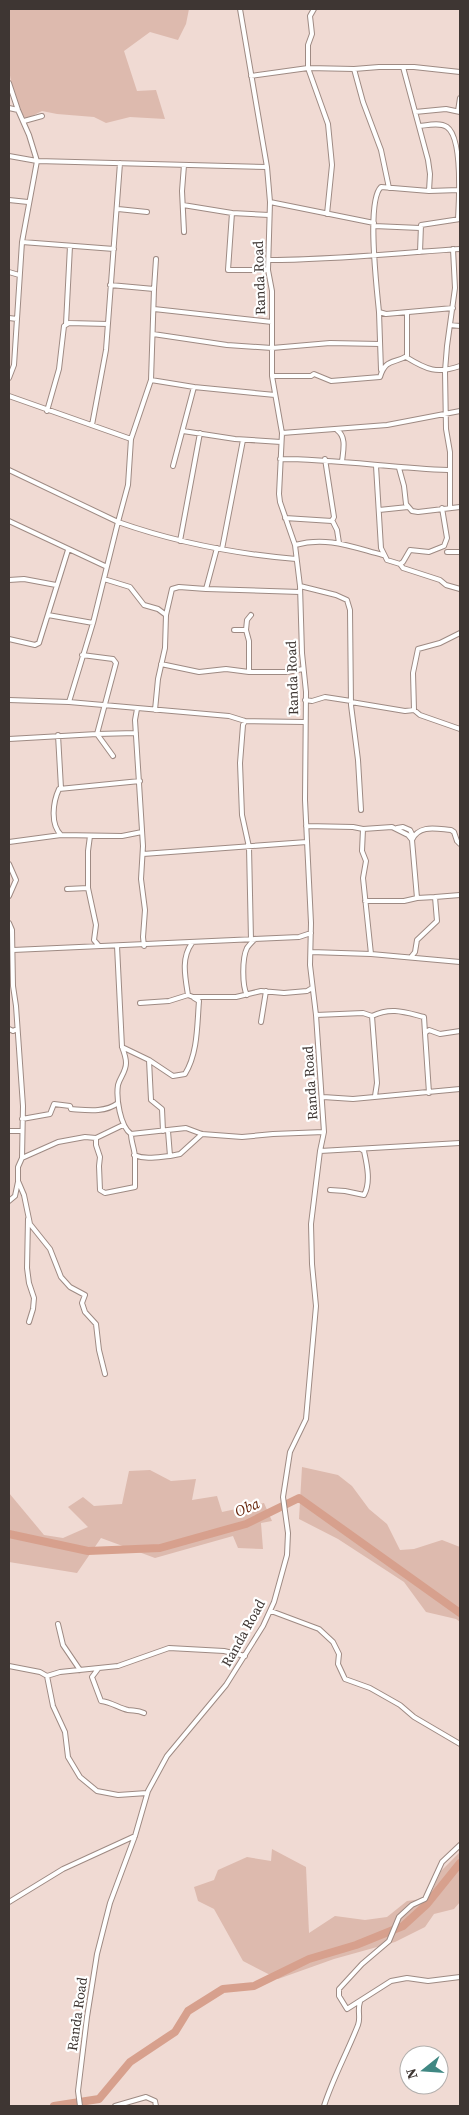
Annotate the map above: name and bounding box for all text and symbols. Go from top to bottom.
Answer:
street label: Randa Road [248,240,270,316]
street label: Randa Road [281,640,303,716]
street label: Randa Road [297,1045,323,1121]
water label: Oba [231,1492,263,1522]
street label: Randa Road [216,1595,270,1670]
street label: Randa Road [62,1976,92,2052]
north arrow [399,2045,449,2095]
text: N [401,2066,423,2082]

